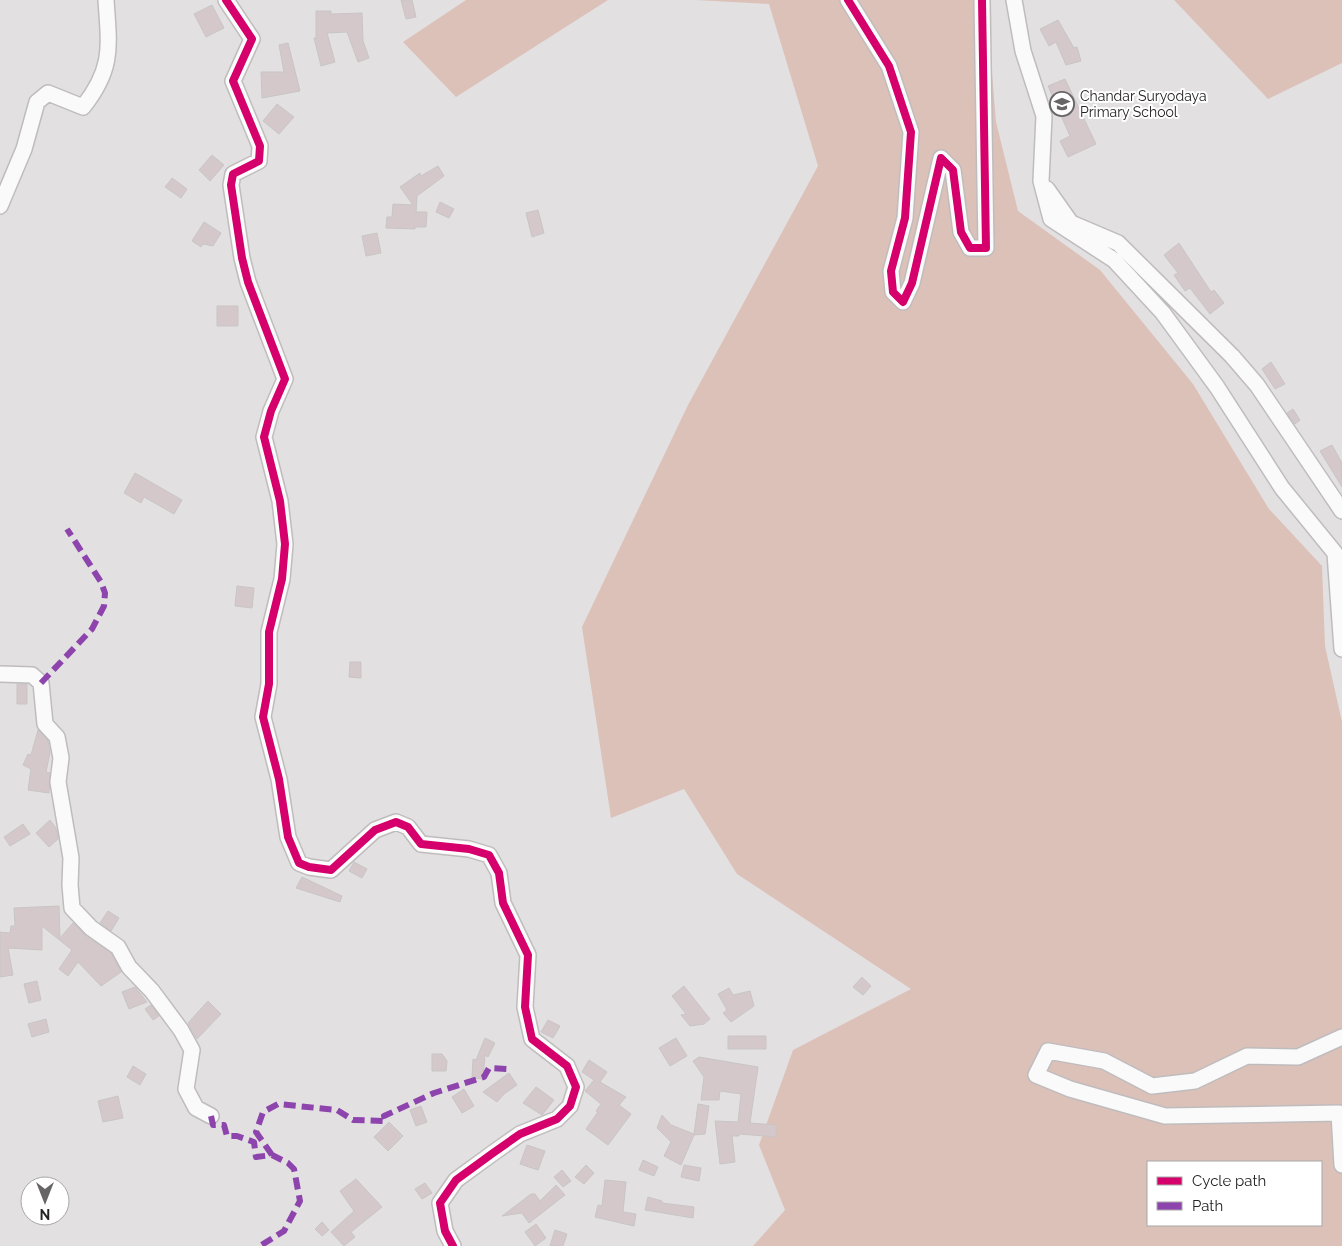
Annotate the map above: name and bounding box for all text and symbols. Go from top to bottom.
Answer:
place label: Chandar Suryodaya Primary School [1080,88,1207,120]
school or university icon: Chandar Suryodaya Primary School [1049,91,1075,117]
legend [1147,1161,1322,1226]
text: Cycle path [1192,1172,1266,1190]
north arrow [20,1176,70,1226]
text: Path [1192,1197,1223,1215]
text: N [40,1206,50,1222]

